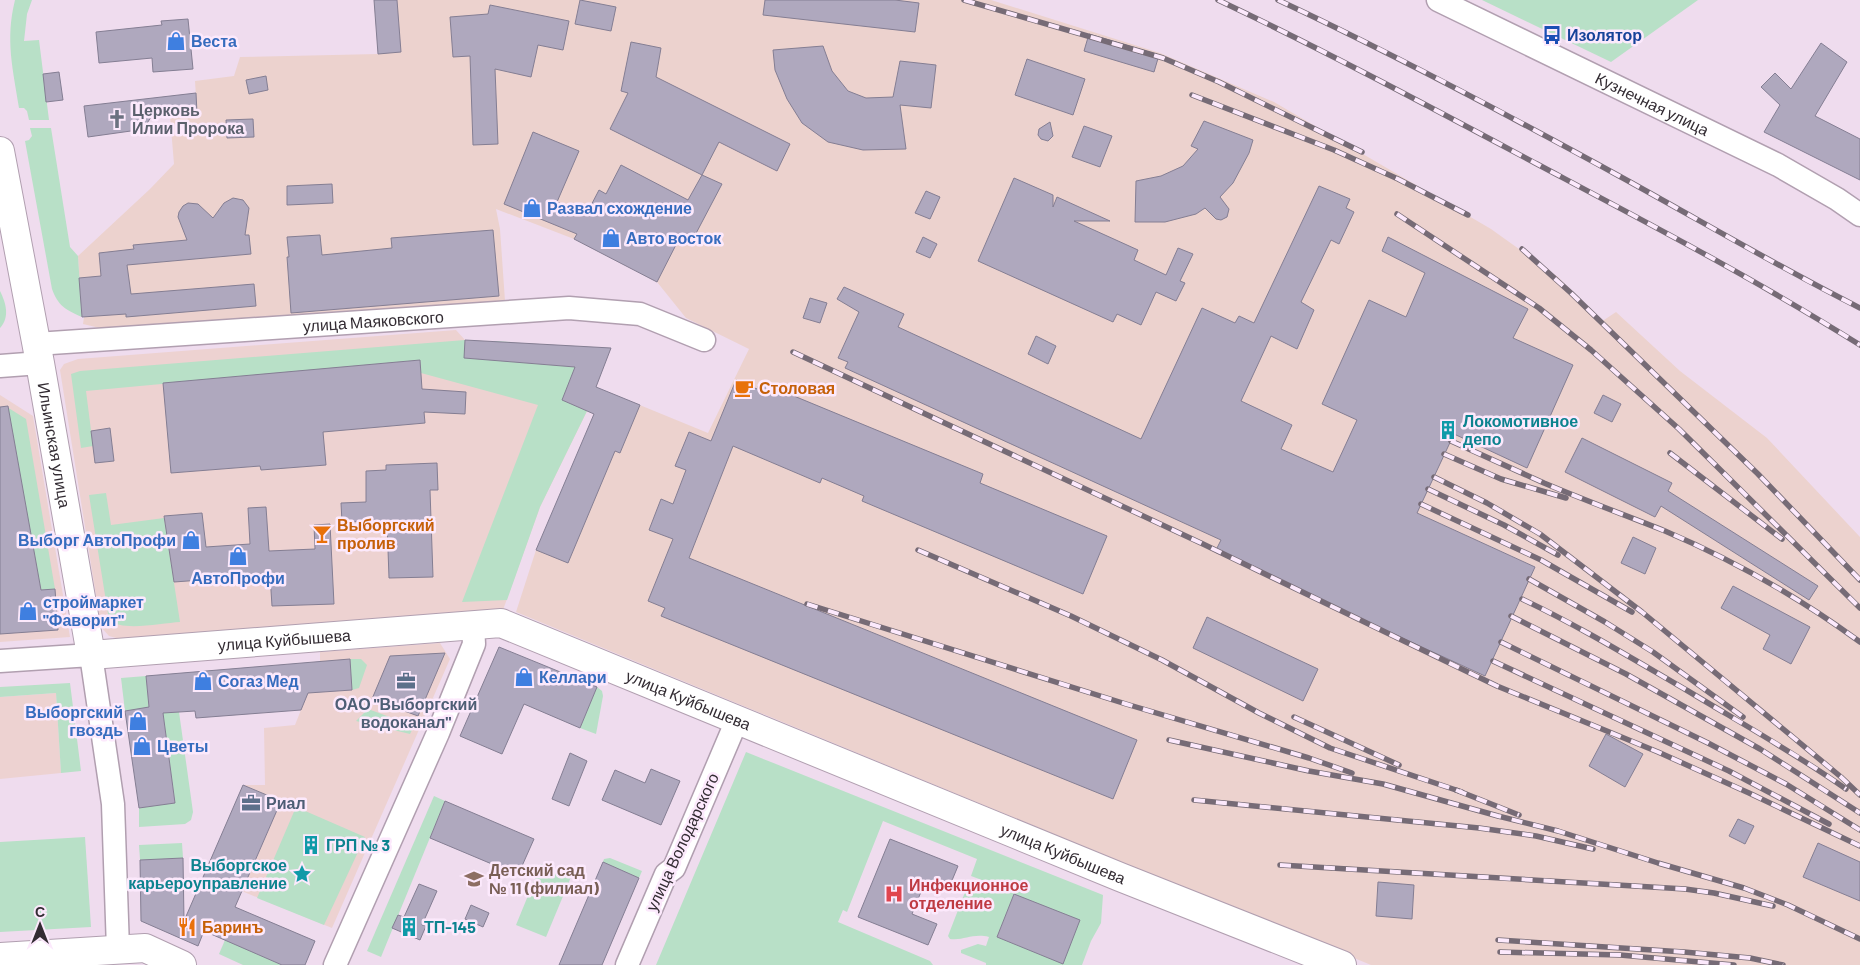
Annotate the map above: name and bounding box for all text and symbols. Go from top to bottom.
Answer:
bus stop icon: Изолятор [1541,24,1563,46]
place label: Изолятор [1567,25,1642,44]
shop icon: Веста [165,30,187,52]
place label: Веста [191,31,237,50]
street label: Кузнечная улица [1592,68,1712,139]
place label: Церковь Илии Пророка [132,100,244,137]
church icon: Церковь Илии Пророка [106,108,128,130]
shop icon: Развал схождение [521,197,543,219]
place label: Развал схождение [547,198,692,217]
shop icon: Авто восток [600,227,622,249]
place label: Авто восток [626,228,722,247]
street label: улица Маяковского [302,306,444,335]
cafe icon: Столовая [733,377,755,399]
place label: Столовая [759,378,835,397]
street label: Ильинская улица [35,381,75,509]
place label: Локомотивное депо [1463,411,1578,448]
building icon: Локомотивное депо [1437,419,1459,441]
place label: Выборгский пролив [337,515,435,552]
bar icon: Выборгский пролив [311,523,333,545]
shop icon: Выборг АвтоПрофи [180,529,202,551]
place label: Выборг АвтоПрофи [18,530,176,549]
shop icon: АвтоПрофи [227,545,249,567]
place label: АвтоПрофи [191,568,285,587]
place label: строймаркет "Фаворит" [43,592,144,629]
shop icon: строймаркет "Фаворит" [17,600,39,622]
street label: улица Куйбышева [217,625,351,654]
street label: улица Куйбышева [623,665,754,734]
shop icon: Келлари [513,666,535,688]
place label: Келлари [539,667,607,686]
shop icon: Согаз Мед [192,670,214,692]
office icon: ОАО "Выборгский водоканал" [395,670,417,692]
place label: Согаз Мед [218,671,299,690]
place label: ОАО "Выборгский водоканал" [335,694,477,731]
place label: Выборгский гвоздь [25,702,123,739]
shop icon: Выборгский гвоздь [127,710,149,732]
shop icon: Цветы [131,735,153,757]
place label: Цветы [157,736,209,755]
street label: улица Володарского [641,770,722,914]
office icon: Риал [240,792,262,814]
place label: Риал [266,793,306,812]
street label: улица Куйбышева [998,819,1128,887]
building icon: ГРП № 3 [300,834,322,856]
place label: ГРП № 3 [326,835,390,854]
place label: Выборгское карьероуправление [128,855,287,892]
place label: Детский сад № 11 (филиал) [489,860,599,897]
place icon: Выборгское карьероуправление [291,863,313,885]
school or university icon: Детский сад № 11 (филиал) [463,868,485,890]
place label: Инфекционное отделение [909,875,1028,912]
hospital icon: Инфекционное отделение [883,883,905,905]
north arrow [15,900,65,950]
text: С [35,903,45,920]
restaurant icon: Баринъ [176,916,198,938]
building icon: ТП-145 [398,916,420,938]
place label: Баринъ [202,917,263,936]
place label: ТП-145 [424,917,476,936]

